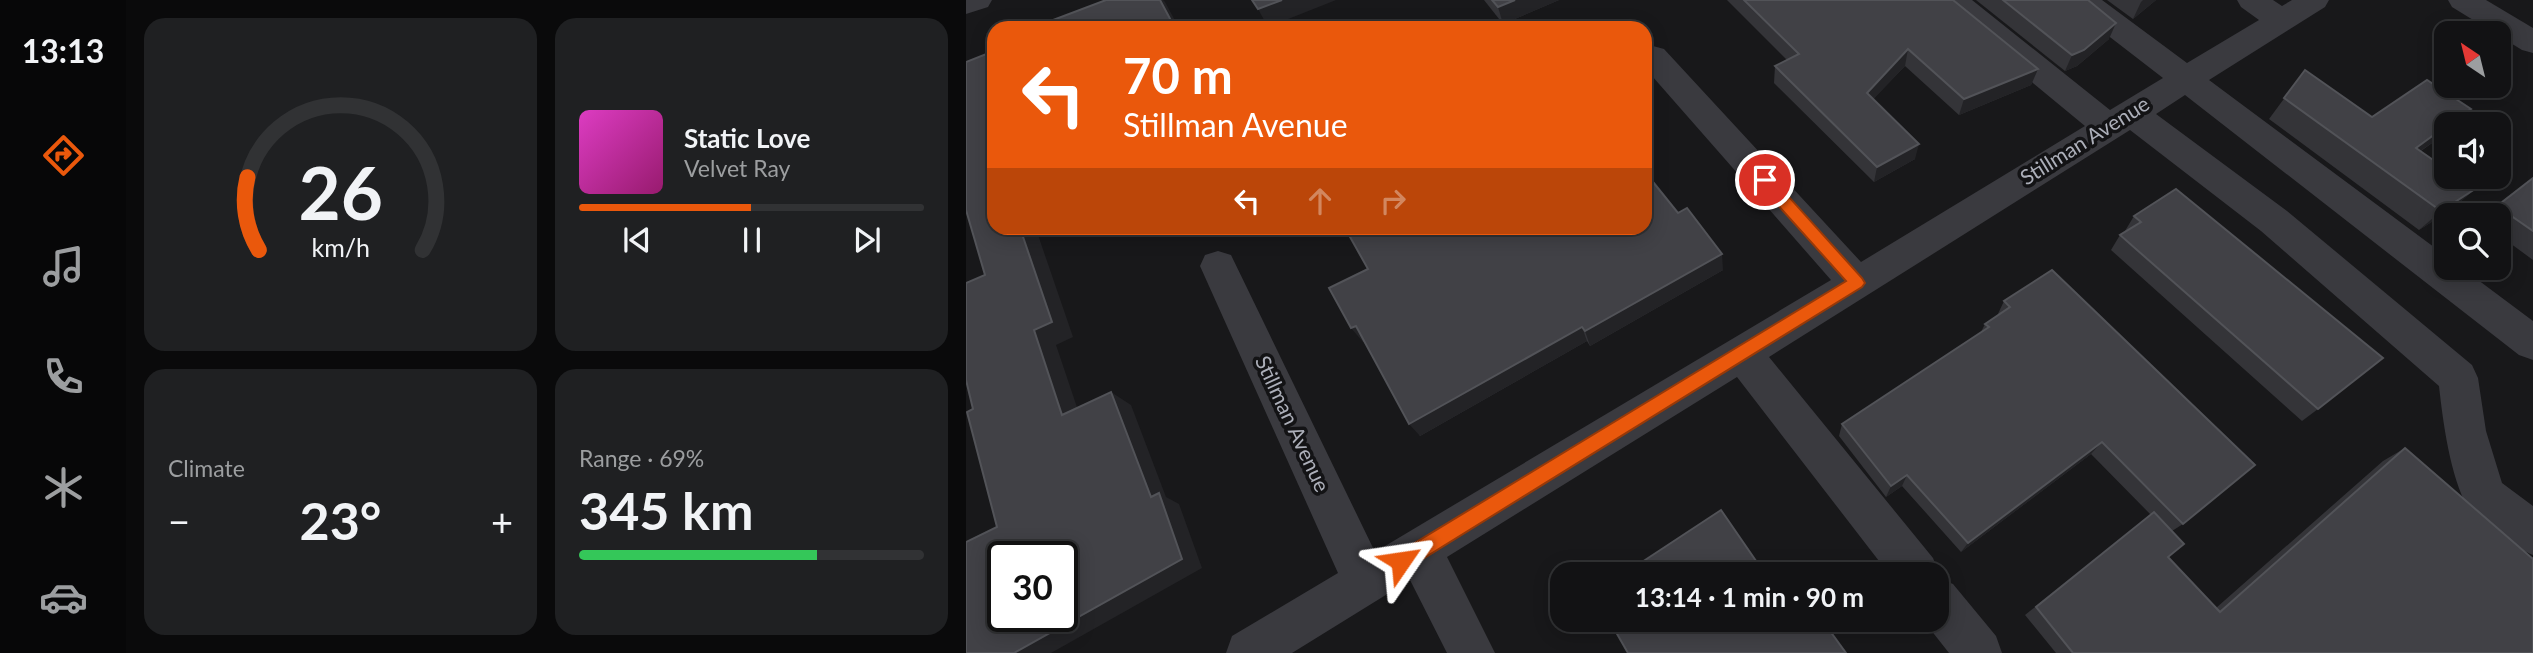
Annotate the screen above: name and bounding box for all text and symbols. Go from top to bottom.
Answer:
north arrow [2434,21,2511,98]
map controls [2434,21,2511,280]
text: 13:13 [22,31,104,70]
text: 70 m [1123,46,1233,104]
icon: left [1008,49,1099,140]
street label: Stillman Avenue [2015,90,2153,189]
text: Stillman Avenue [1123,105,1348,144]
button: sound [2434,112,2511,189]
text: Static Love [684,122,811,154]
icon: directions [39,131,88,180]
text: 26 [298,149,383,237]
pin [1735,150,1795,210]
text: Velvet Ray [684,154,790,182]
icon: arrive [1746,161,1784,199]
icon: left [1228,182,1266,220]
icon: ahead [1301,182,1339,220]
icon: right [1374,182,1412,220]
button: search [2434,203,2511,280]
icon: previous [618,221,656,259]
icon: pause [733,221,771,259]
icon: next [848,221,886,259]
text: km/h [311,232,370,262]
icon: music [39,242,88,291]
street label: Stillman Avenue [1251,351,1336,495]
icon: phone [39,352,88,401]
text: Range · 69% [579,444,704,472]
text: Climate [168,454,245,482]
icon: climate [39,463,88,512]
text: 345 km [579,479,753,541]
text: 23° [300,489,381,551]
text: − [168,498,190,544]
text: + [491,498,513,544]
position arrow [1364,524,1438,598]
speed limit sign: 30 [987,541,1078,632]
icon: car [39,573,88,622]
text: 13:14 · 1 min · 90 m [1635,581,1864,613]

